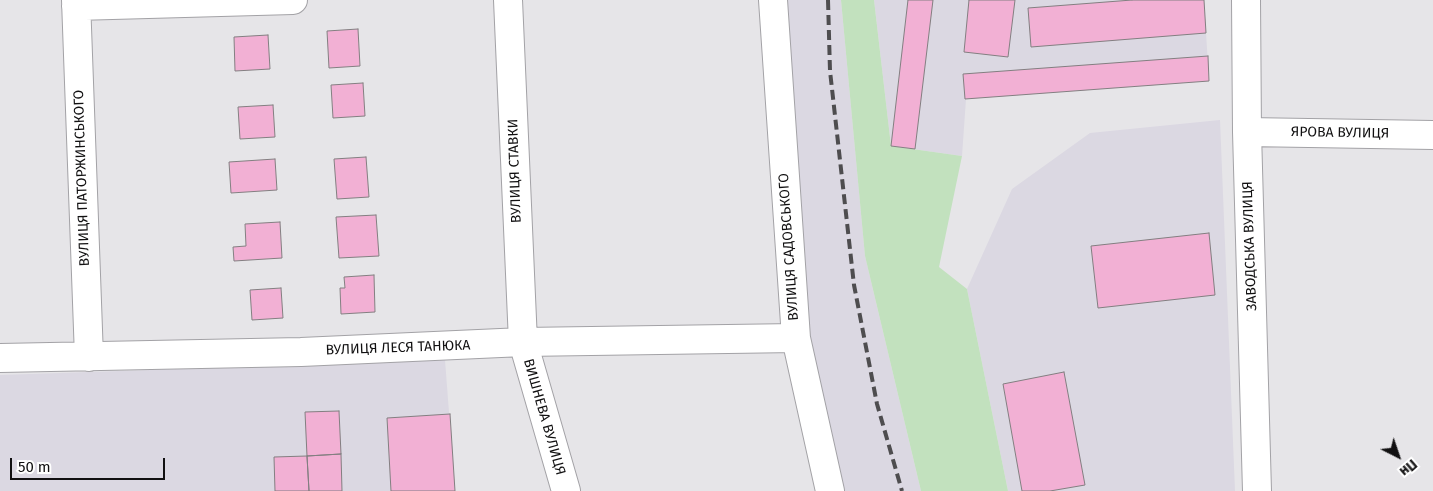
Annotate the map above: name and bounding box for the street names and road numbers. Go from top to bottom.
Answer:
street label: ВУЛИЦЯ ПАТОРЖИНСЬКОГО [71,89,93,267]
street label: ВУЛИЦЯ СТАВКИ [505,119,525,223]
street label: ЯРОВА ВУЛИЦЯ [1291,124,1389,142]
street label: ВУЛИЦЯ САДОВСЬКОГО [775,173,803,321]
street label: ЗАВОДСЬКА ВУЛИЦЯ [1239,181,1261,311]
street label: ВУЛИЦЯ ЛЕСЯ ТАНЮКА [325,337,471,359]
street label: ВИШНЕВА ВУЛИЦЯ [519,357,569,477]

